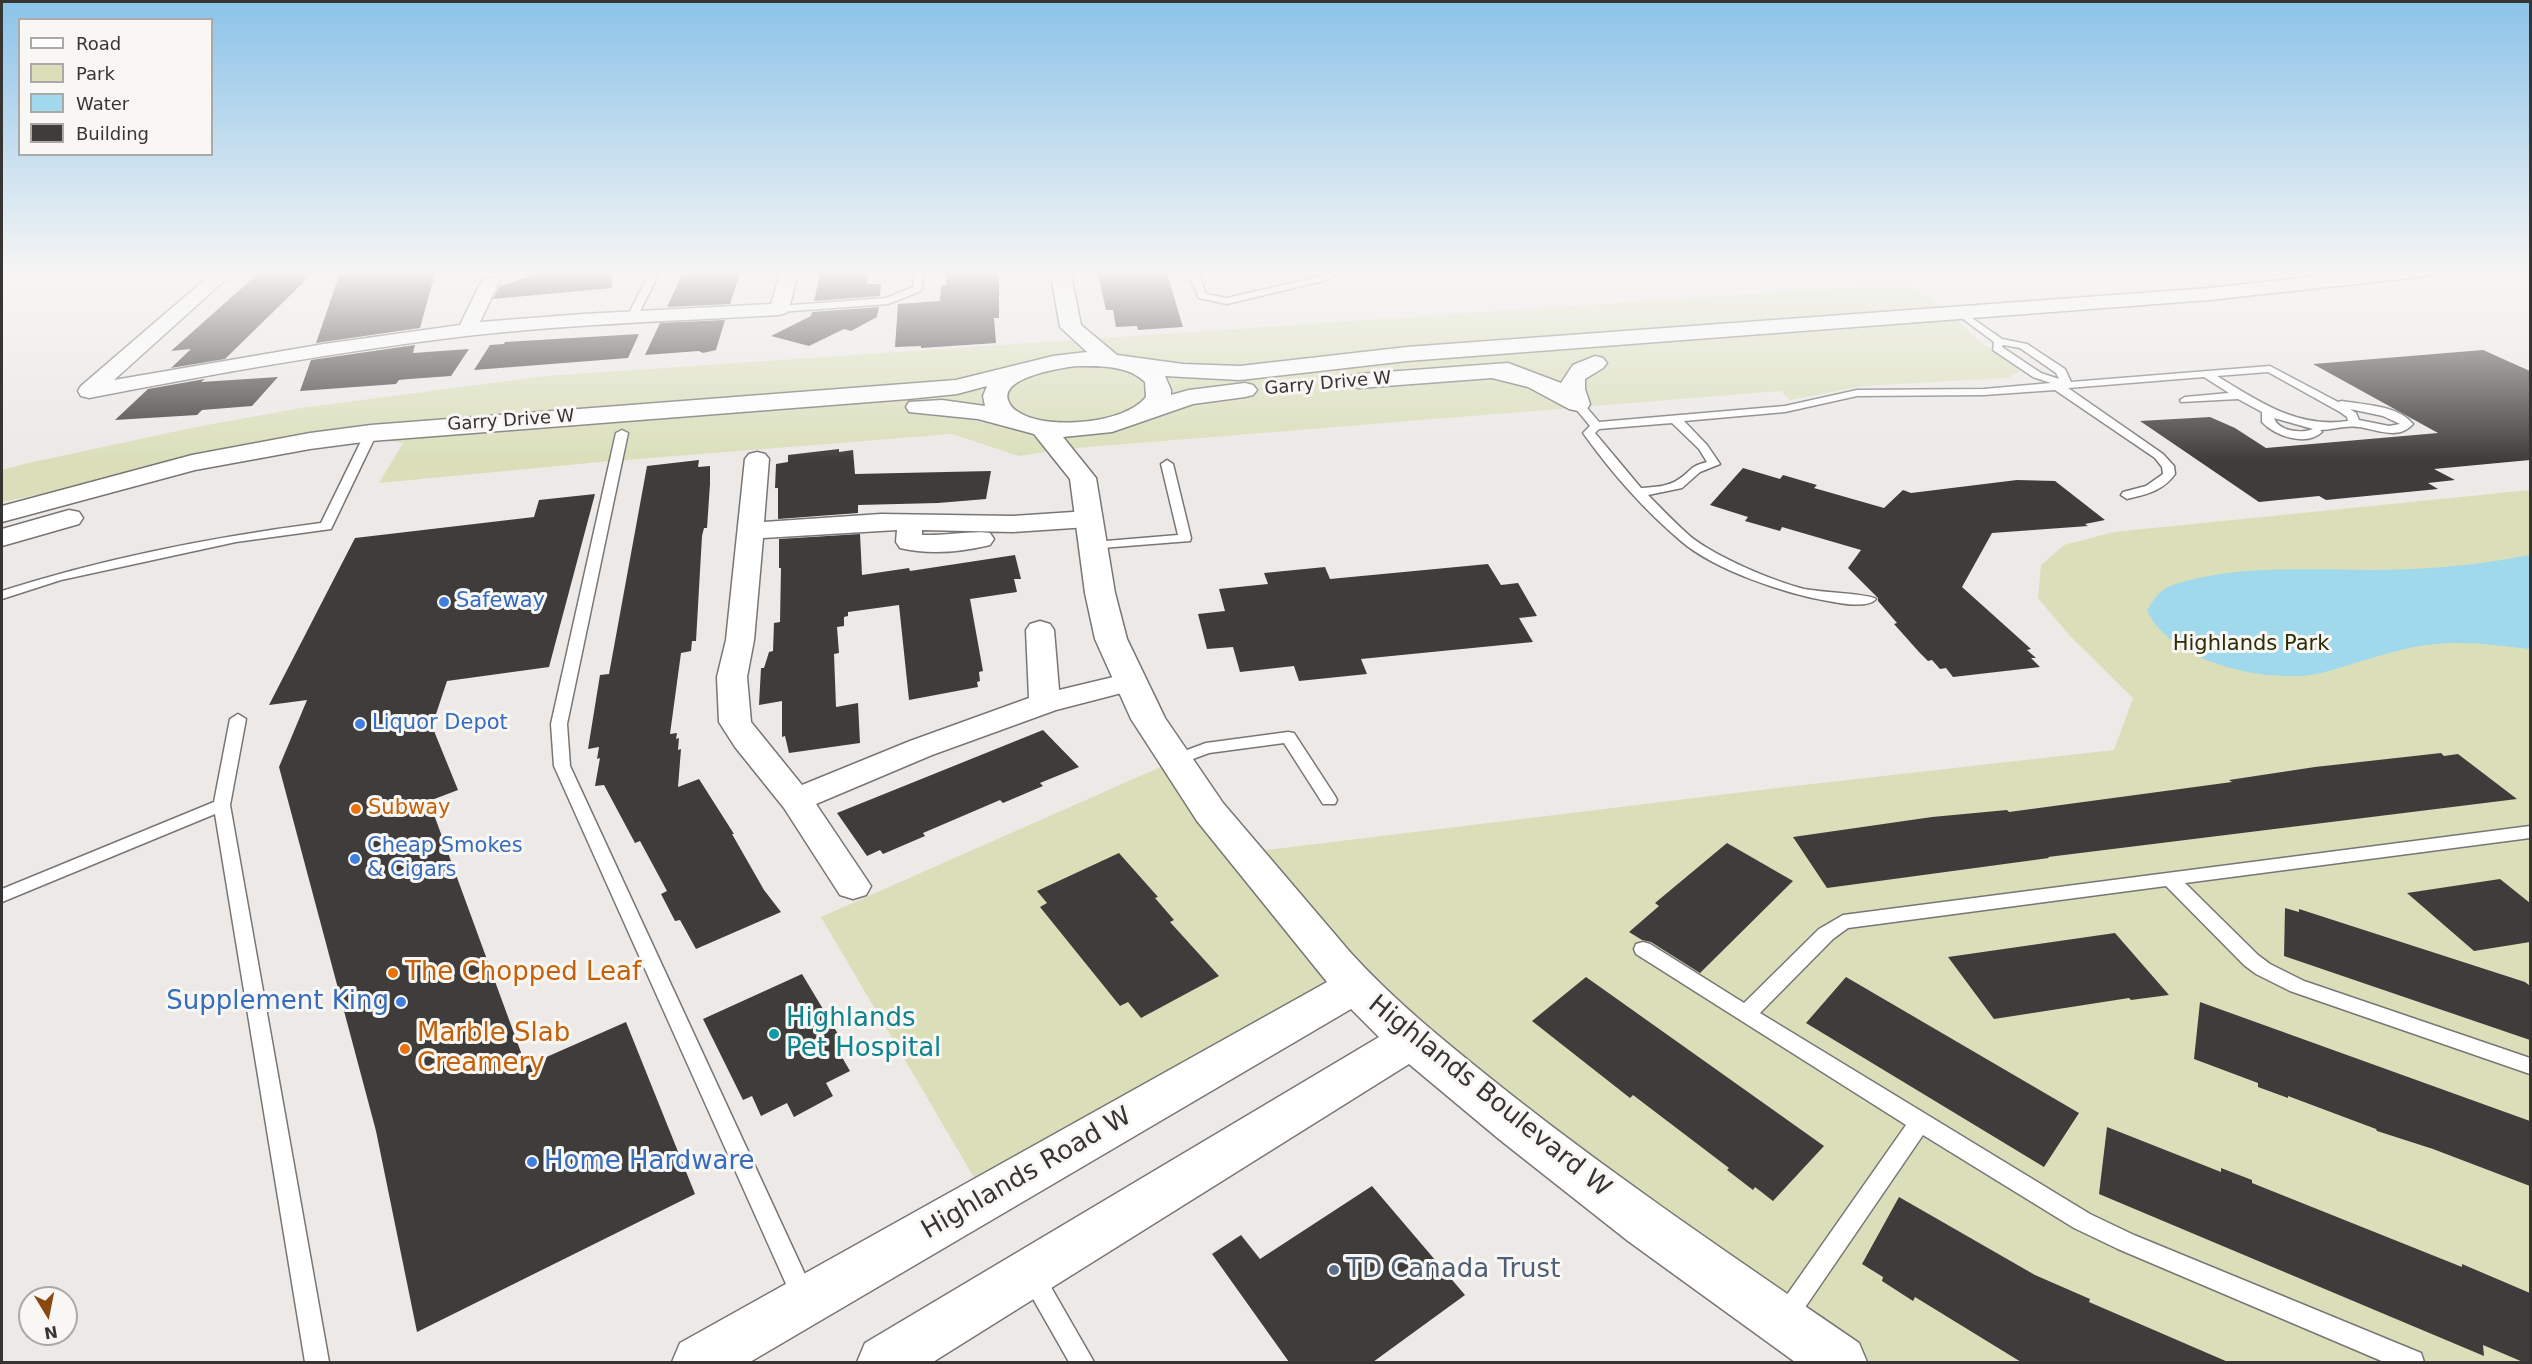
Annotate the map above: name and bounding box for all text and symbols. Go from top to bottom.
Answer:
legend [18,18,213,156]
text: Road [76,33,121,54]
text: Park [76,63,115,84]
text: Water [76,93,129,114]
text: Building [76,123,149,144]
street label: Garry Drive W [1264,368,1392,400]
street label: Garry Drive W [447,406,575,436]
place label: Safeway [456,589,545,615]
marker: Safeway [437,595,451,609]
park label: Highlands Park [2173,632,2329,658]
place label: Liquor Depot [372,711,508,737]
marker: Liquor Depot [353,717,367,731]
place label: Subway [368,796,450,822]
marker: Subway [349,802,363,816]
place label: Cheap Smokes & Cigars [367,834,523,884]
marker: Cheap Smokes & Cigars [348,852,362,866]
place label: The Chopped Leaf [405,957,641,989]
marker: The Chopped Leaf [386,966,400,980]
place label: Supplement King [166,986,389,1018]
street label: Highlands Boulevard W [1361,989,1617,1205]
marker: Supplement King [394,995,408,1009]
place label: Highlands Pet Hospital [786,1003,941,1064]
place label: Marble Slab Creamery [417,1018,570,1080]
marker: Highlands Pet Hospital [767,1027,781,1041]
marker: Marble Slab Creamery [398,1042,412,1056]
street label: Highlands Road W [917,1101,1137,1247]
place label: Home Hardware [544,1146,755,1178]
marker: Home Hardware [525,1155,539,1169]
place label: TD Canada Trust [1346,1254,1560,1286]
marker: TD Canada Trust [1327,1263,1341,1277]
north arrow [18,1286,78,1346]
text: N [43,1322,59,1343]

